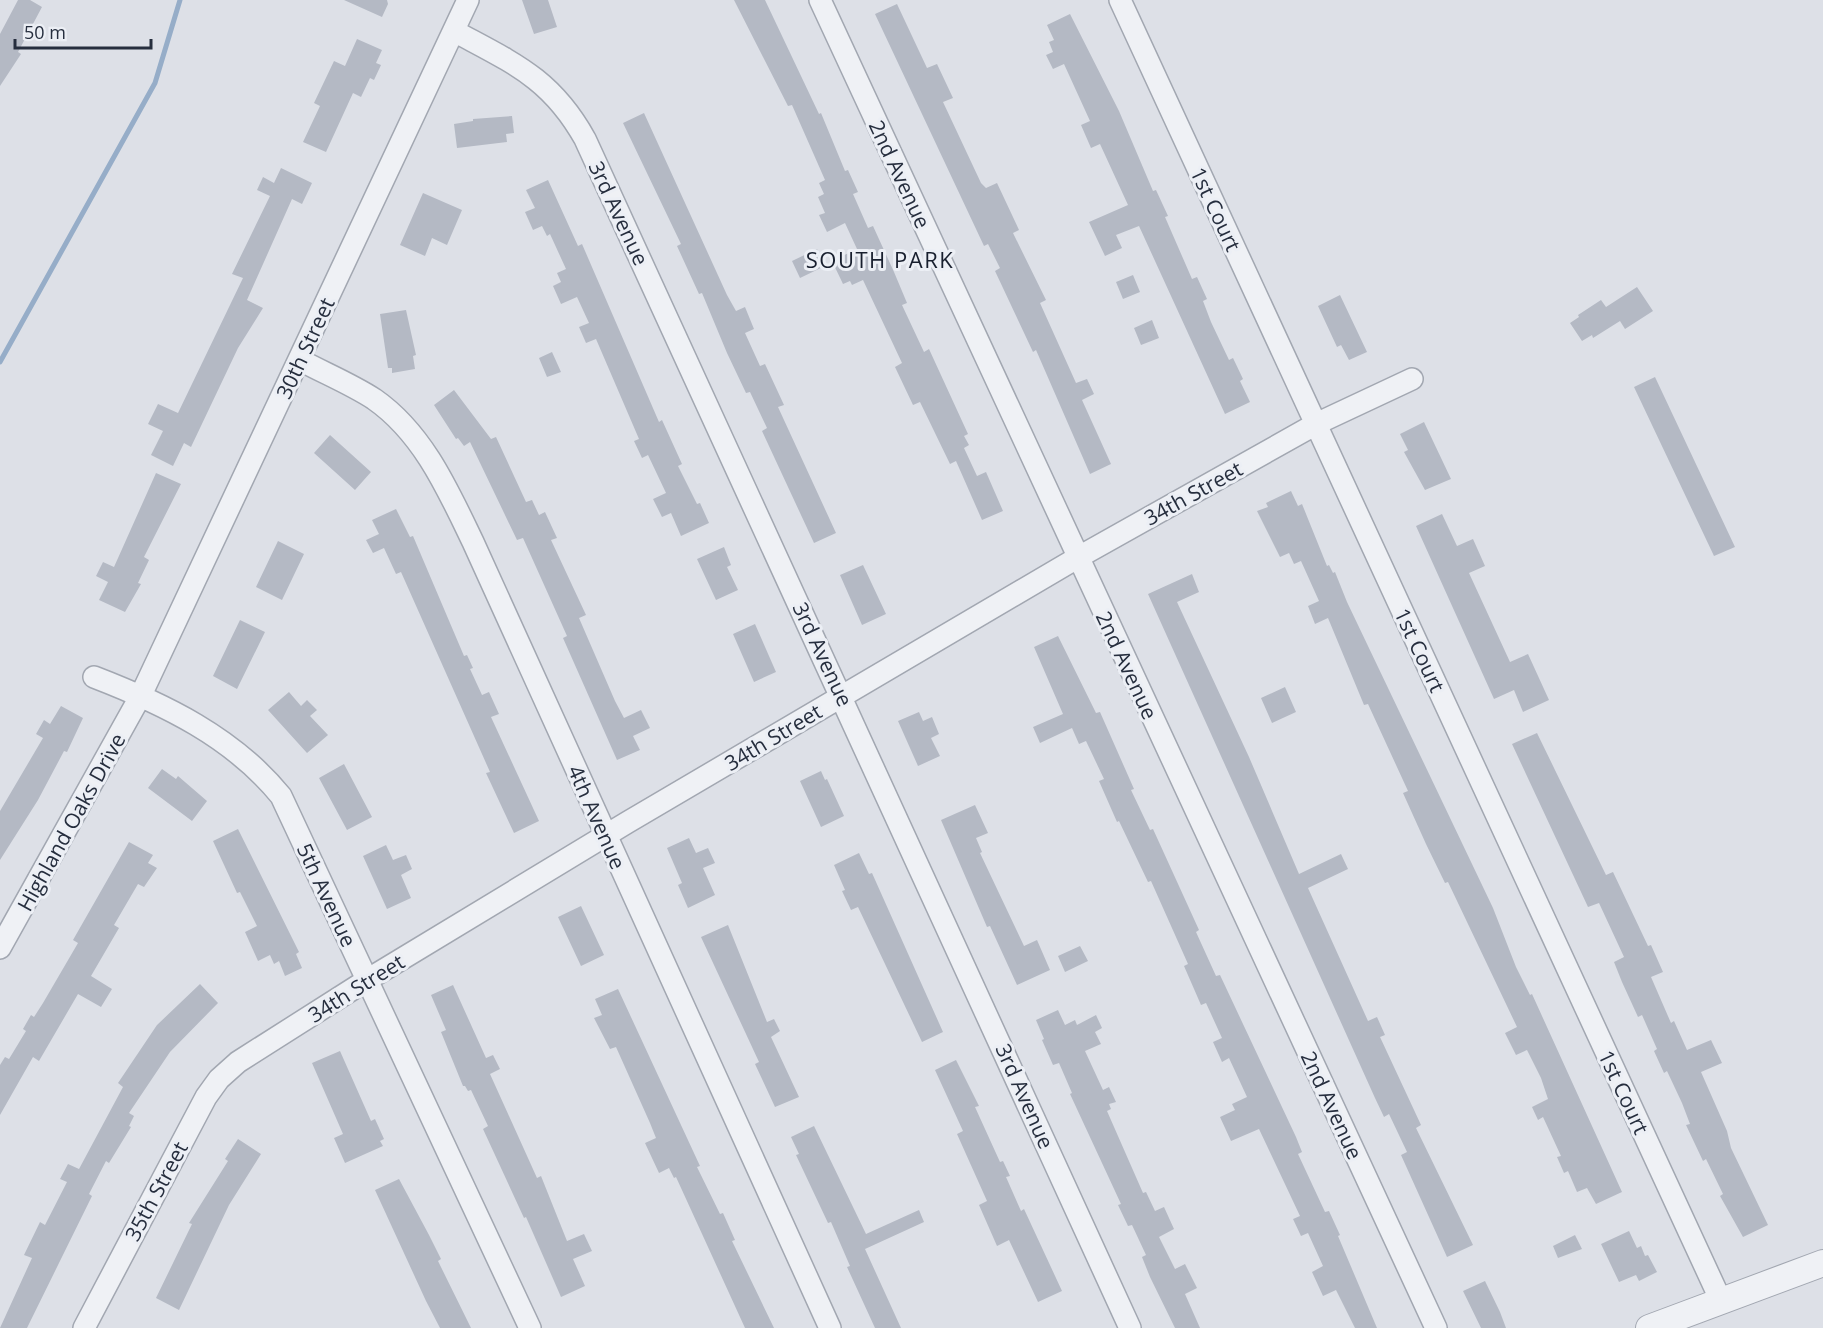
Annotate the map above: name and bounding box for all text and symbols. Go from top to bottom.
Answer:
scale bar [15,12,152,50]
text: 50 m [24,20,66,44]
street label: 2nd Avenue [863,115,937,233]
street label: 3rd Avenue [583,156,655,270]
street label: 1st Court [1184,162,1248,256]
district label: SOUTH PARK [806,244,954,274]
street label: 30th Street [269,293,341,403]
street label: 34th Street [1139,454,1247,532]
street label: 3rd Avenue [787,597,859,711]
street label: 1st Court [1388,603,1452,697]
street label: 2nd Avenue [1090,606,1164,724]
street label: 34th Street [719,697,827,777]
street label: Highland Oaks Drive [10,728,132,916]
street label: 4th Avenue [562,761,632,873]
street label: 5th Avenue [291,839,363,951]
street label: 34th Street [303,947,409,1029]
street label: 3rd Avenue [989,1039,1061,1153]
street label: 1st Court [1592,1045,1656,1139]
street label: 2nd Avenue [1295,1046,1369,1164]
street label: 35th Street [118,1137,194,1245]

